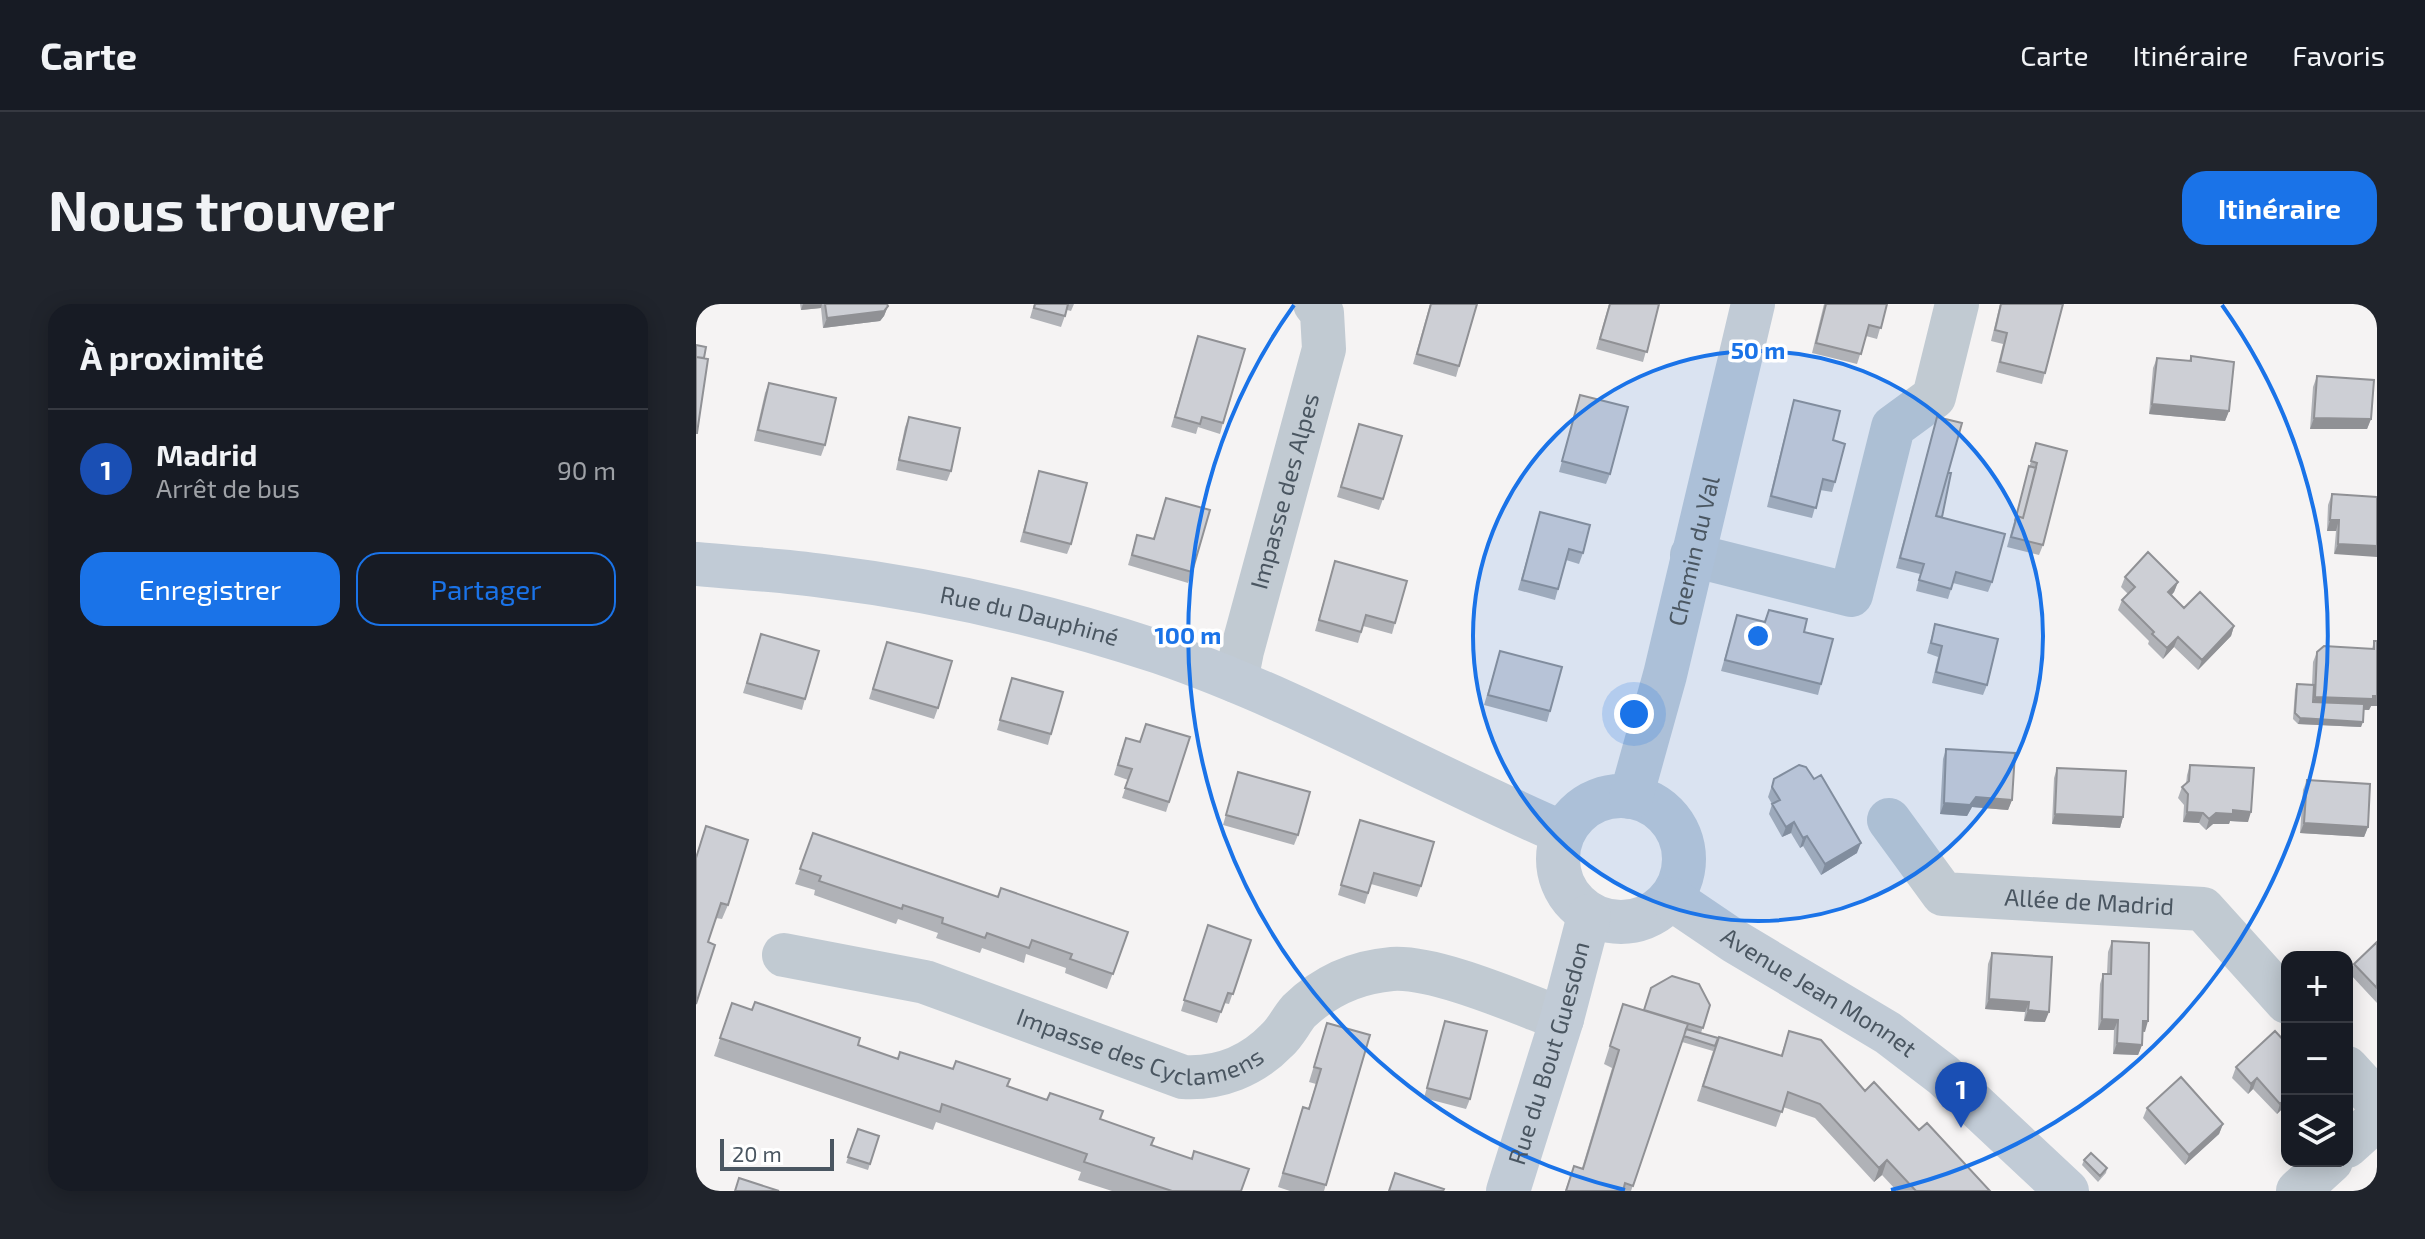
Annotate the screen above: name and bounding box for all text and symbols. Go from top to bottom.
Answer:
text: Carte [40,32,137,78]
text: Carte [2020,38,2089,72]
text: Itinéraire [2133,38,2248,72]
text: Favoris [2292,38,2385,72]
button: Itinéraire [2182,171,2377,245]
text: Nous trouver [48,175,395,242]
text: 50 m [1731,335,1785,364]
text: À proximité [80,336,264,377]
street label: Impasse des Alpes [1243,390,1324,592]
text: Madrid [156,436,257,472]
text: 1 [100,454,112,485]
text: 90 m [557,454,616,485]
text: Arrêt de bus [156,472,300,503]
street label: Chemin du Val [1661,473,1725,629]
button: Enregistrer [80,552,340,626]
button: Partager [356,552,616,626]
street label: Rue du Dauphiné [938,579,1123,651]
text: 100 m [1155,620,1221,649]
centre of rings [1744,622,1772,650]
your location [1614,694,1654,734]
street label: Allée de Madrid [2004,882,2175,920]
street label: Avenue Jean Monnet [1716,921,1923,1062]
street label: Rue du Bout Guesdon [1501,938,1595,1168]
map controls [2281,951,2353,1167]
button: + [2281,951,2353,1023]
street label: Impasse des Cyclamens [1013,1001,1269,1090]
button: − [2281,1023,2353,1095]
pin: 1 [1935,1062,1987,1128]
button: layers [2281,1095,2353,1167]
scale bar [720,1135,834,1171]
text: 20 m [732,1140,782,1166]

